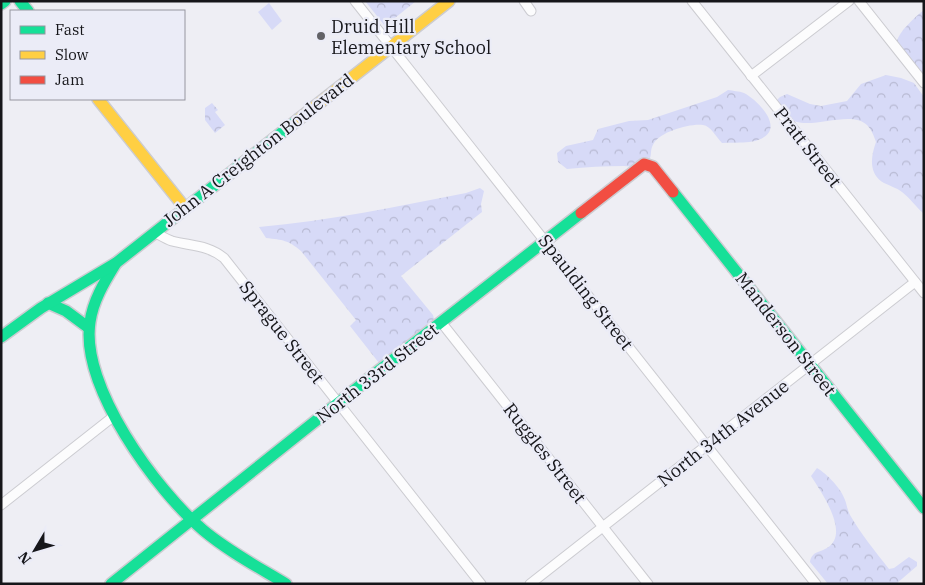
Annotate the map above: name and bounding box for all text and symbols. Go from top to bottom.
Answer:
legend [10,10,185,100]
place label: Druid Hill Elementary School [331,15,491,59]
text: Fast [55,20,85,39]
marker: Druid Hill Elementary School [315,30,327,42]
text: Slow [55,45,89,64]
street label: John A Creighton Boulevard [158,68,358,232]
text: Jam [55,70,84,89]
street label: Pratt Street [769,102,847,192]
street label: Spaulding Street [534,230,638,354]
street label: Manderson Street [731,268,841,400]
street label: Sprague Street [235,276,329,388]
street label: North 33rd Street [311,318,443,428]
street label: North 34th Avenue [653,374,793,492]
street label: Ruggles Street [499,398,591,508]
north arrow [10,525,60,575]
text: N [14,548,35,568]

